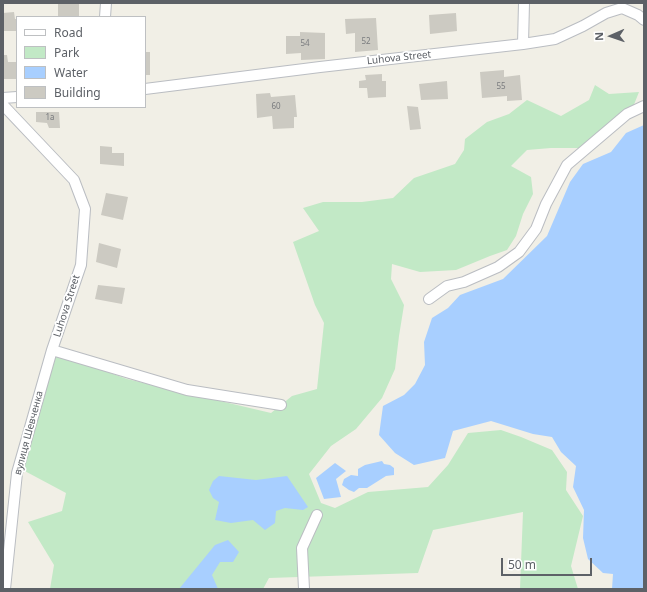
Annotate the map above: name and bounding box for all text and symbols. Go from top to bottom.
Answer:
legend [16,16,146,108]
north arrow [591,16,631,56]
text: Road [54,24,83,41]
text: N [591,32,606,41]
house number: 52 [361,37,371,47]
house number: 54 [300,39,310,49]
text: Park [54,44,79,61]
street label: Luhova Street [366,49,432,67]
text: Water [54,64,88,81]
house number: 55 [496,82,506,92]
text: Building [54,84,101,101]
house number: 60 [271,102,281,112]
house number: 1а [45,113,55,123]
street label: Luhova Street [51,273,83,339]
street label: вулиця Шевченка [12,390,46,476]
scale bar [503,550,594,576]
text: 50 m [508,556,536,573]

